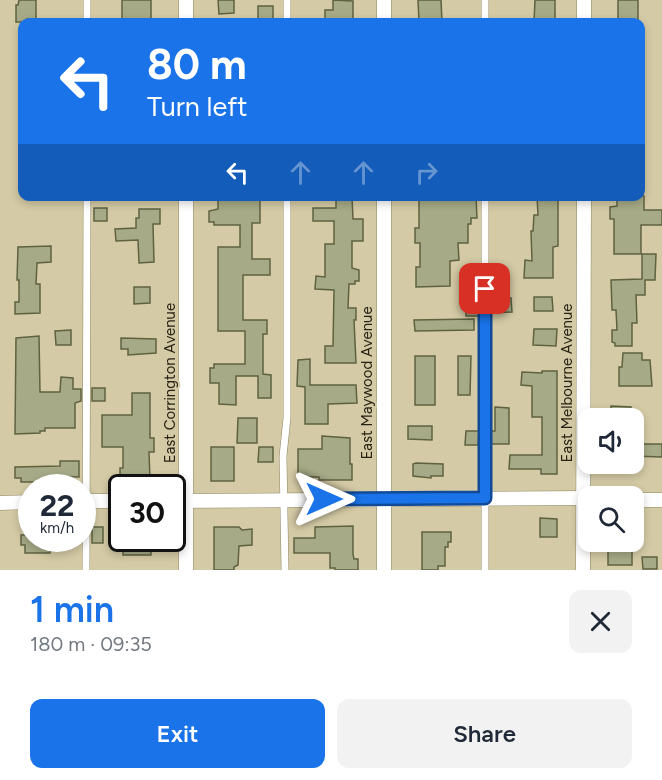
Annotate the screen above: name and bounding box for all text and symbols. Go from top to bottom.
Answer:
text: 80 m [147,39,247,90]
icon: left [48,42,126,120]
text: Turn left [147,90,247,123]
icon: left [221,156,254,189]
icon: ahead [284,156,317,189]
icon: ahead [347,156,380,189]
icon: right [410,156,443,189]
pin [459,263,510,314]
icon: arrive [468,272,501,305]
street label: East Corrington Avenue [161,303,179,463]
street label: East Melbourne Avenue [558,304,576,463]
street label: East Maywood Avenue [358,306,376,460]
map controls [578,408,644,552]
button: sound [578,408,644,474]
position arrow [292,467,356,531]
speed limit sign: 30 [108,474,186,552]
button: search [578,486,644,552]
text: 22 [40,487,74,524]
text: km/h [40,519,74,537]
text: 1 min [30,588,114,631]
button: close [569,590,632,653]
text: 180 m · 09:35 [30,632,152,656]
button: Exit [30,699,325,768]
button: Share [337,699,632,768]

